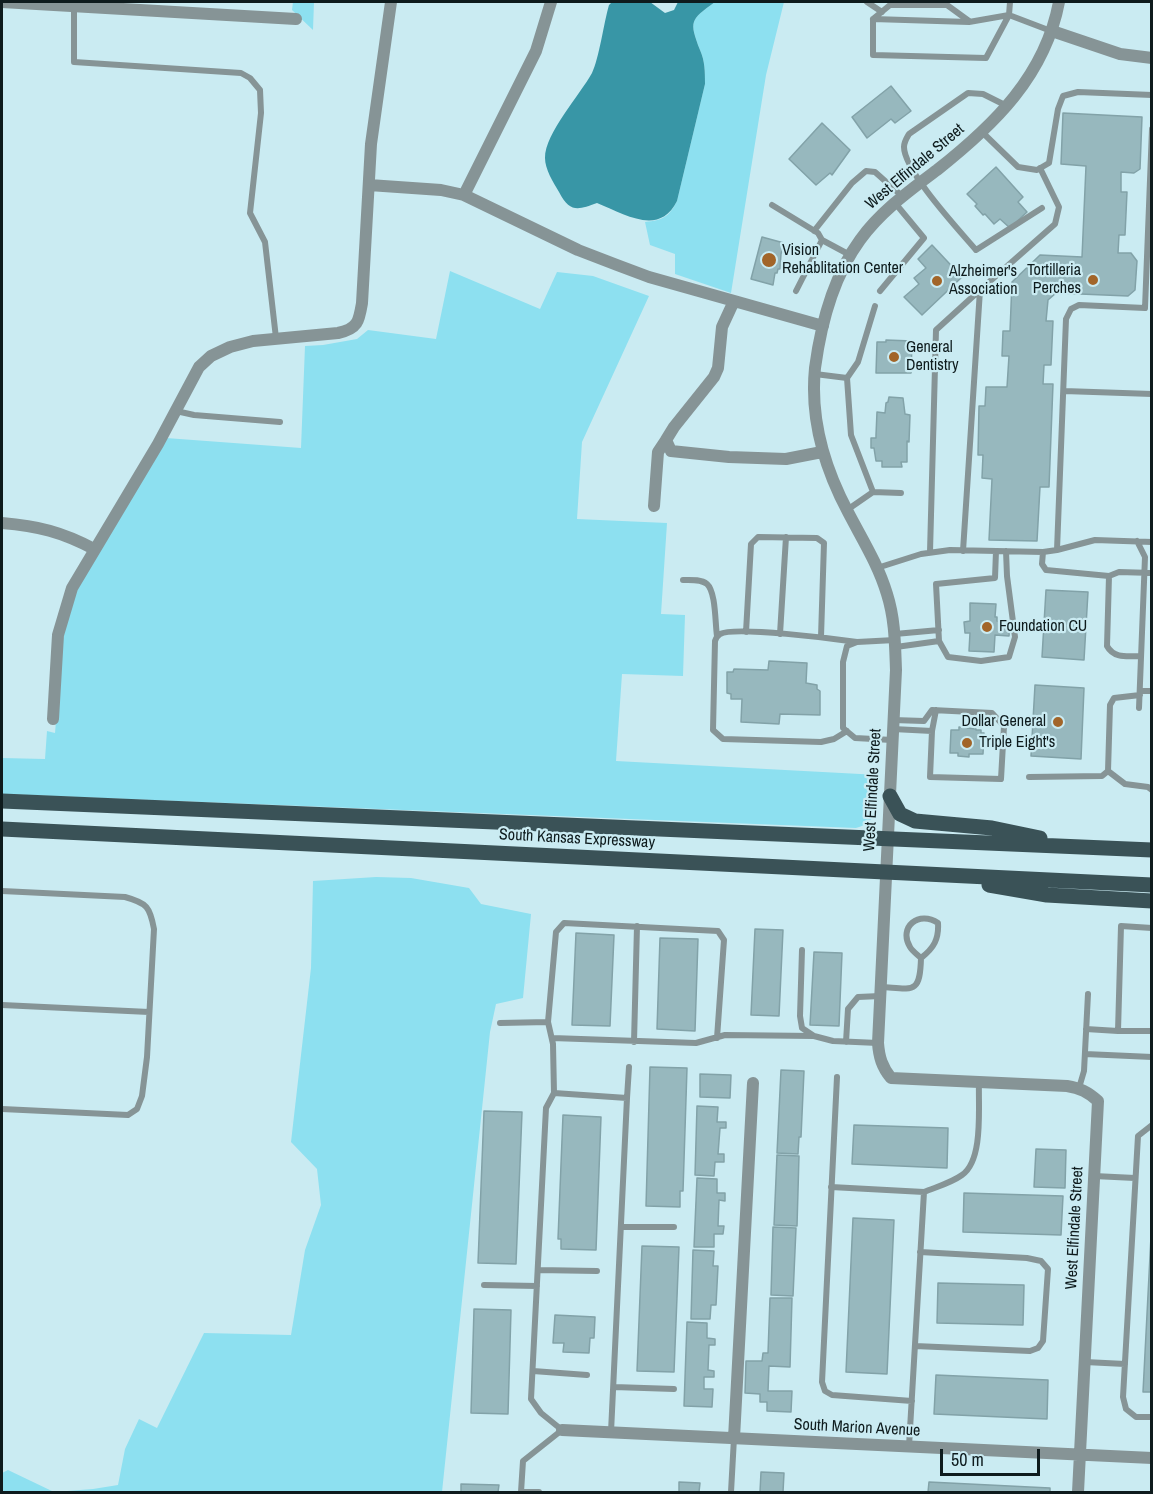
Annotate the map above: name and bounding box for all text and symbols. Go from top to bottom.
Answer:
street label: West Elfindale Street [862,120,968,214]
place label: Vision Rehablitation Center [782,241,903,279]
marker: Vision Rehablitation Center [760,251,778,269]
place label: Tortilleria Perches [1027,261,1081,299]
place label: Alzheimer's Association [949,262,1018,300]
marker: Tortilleria Perches [1086,273,1100,287]
marker: Alzheimer's Association [930,274,944,288]
place label: General Dentistry [906,338,958,376]
marker: General Dentistry [887,350,901,364]
place label: Foundation CU [999,617,1087,637]
marker: Foundation CU [980,620,994,634]
place label: Dollar General [961,712,1046,732]
marker: Dollar General [1051,715,1065,729]
street label: West Elfindale Street [860,728,886,852]
place label: Triple Eight's [979,733,1055,753]
marker: Triple Eight's [960,736,974,750]
street label: South Kansas Expressway [499,825,655,853]
street label: West Elfindale Street [1062,1166,1088,1290]
street label: South Marion Avenue [793,1415,921,1441]
scale bar [943,1437,1044,1475]
text: 50 m [951,1447,984,1472]

